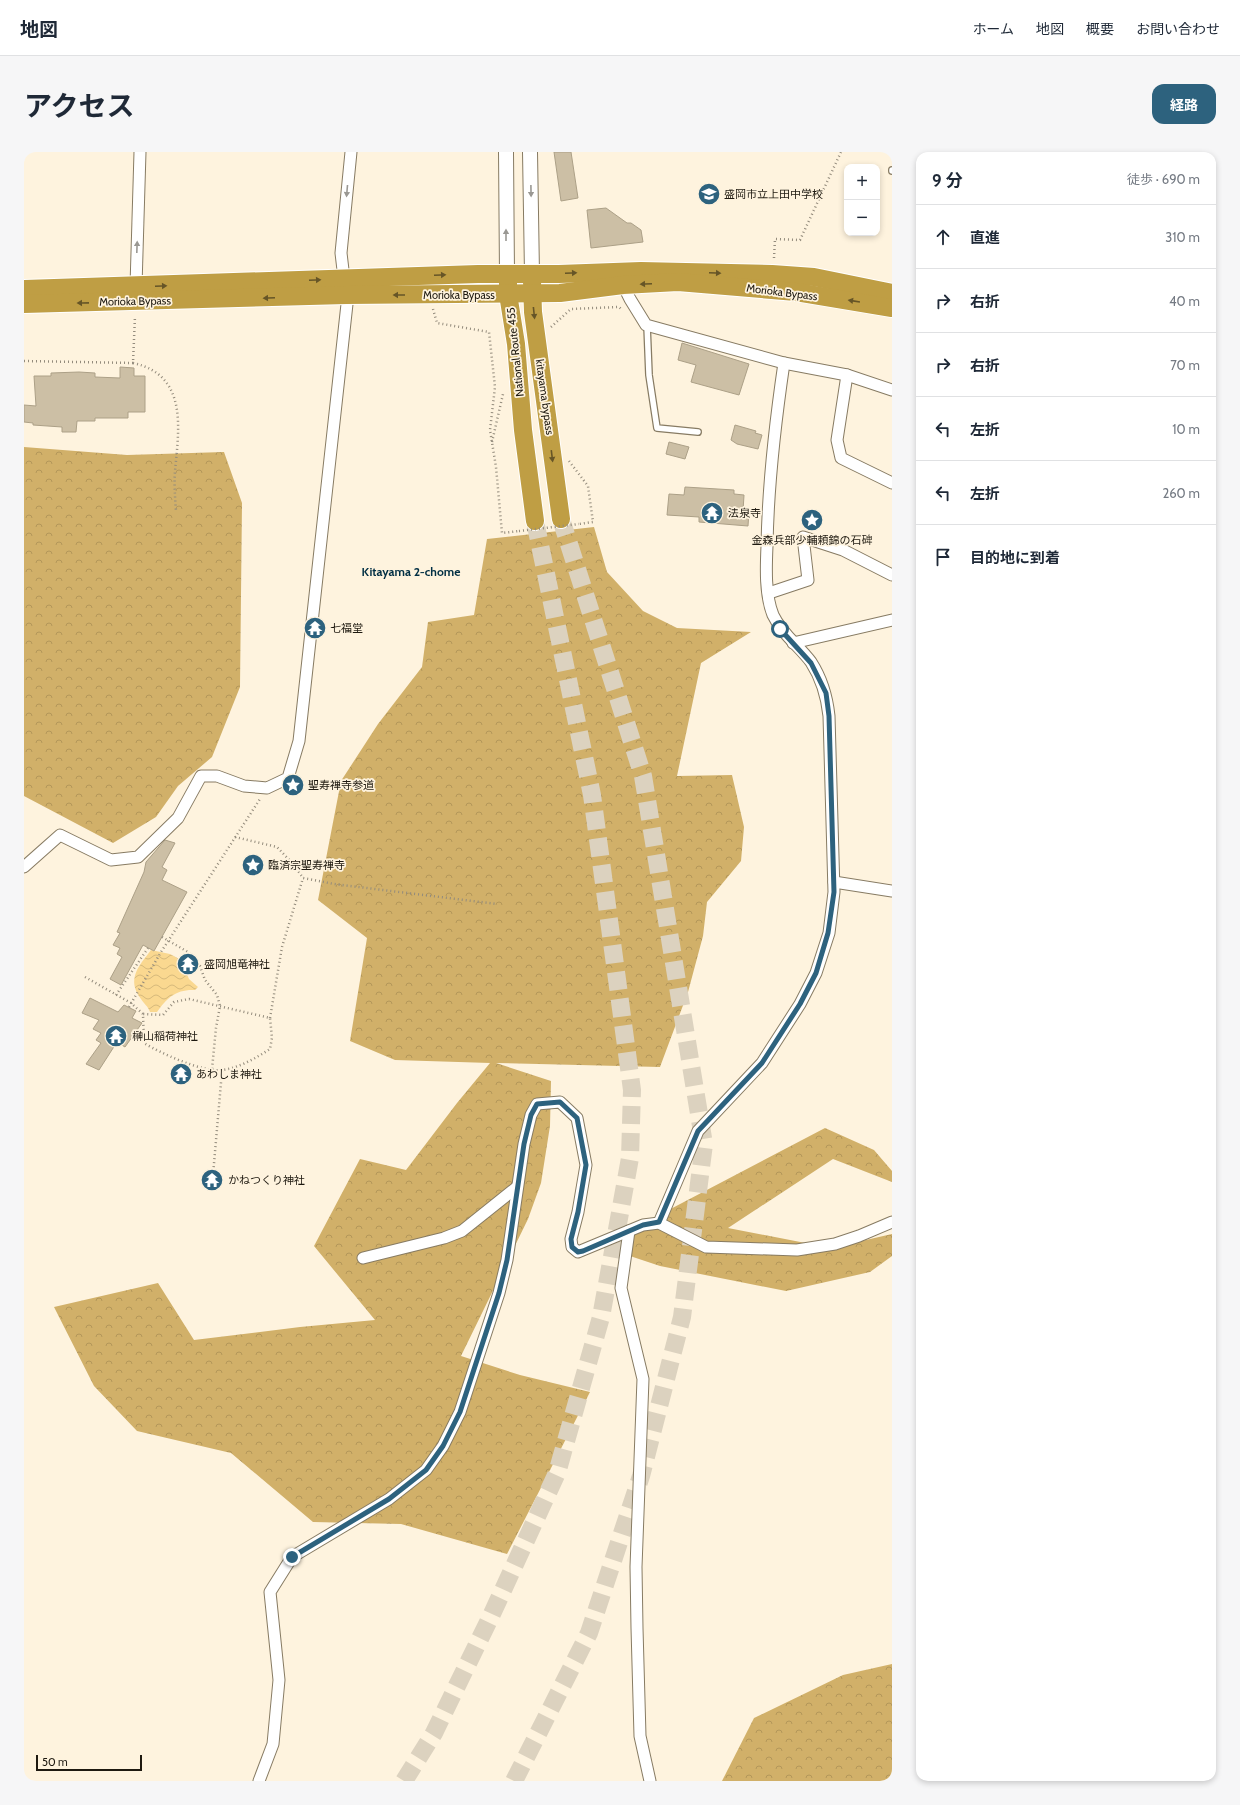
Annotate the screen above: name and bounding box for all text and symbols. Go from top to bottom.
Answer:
text: 地図 [20,18,58,41]
text: ホーム [972,20,1014,38]
text: 地図 [1036,20,1064,38]
text: 概要 [1086,20,1114,38]
text: お問い合わせ [1136,20,1220,38]
button: 経路 [1152,84,1216,124]
text: アクセス [24,89,135,123]
map controls [844,164,880,236]
button: + [844,164,880,200]
text: 9 分 [932,170,962,190]
text: 徒歩 · 690 m [1127,171,1200,187]
school or university icon: 盛岡市立上田中学校 [696,181,722,207]
one-way arrow [344,185,350,197]
one-way arrow [528,185,534,198]
place label: 盛岡市立上田中学校 [724,187,823,201]
button: − [844,200,880,236]
icon: ahead [932,226,954,248]
one-way arrow [503,228,509,241]
text: 直進 [970,229,1000,247]
text: 310 m [1165,229,1200,245]
one-way arrow [134,241,141,253]
one-way arrow [709,269,721,276]
one-way arrow [565,270,578,276]
one-way arrow [434,272,446,279]
one-way arrow [309,277,322,283]
one-way arrow [639,281,652,287]
street label: Morioka Bypass [746,281,819,303]
one-way arrow [155,282,167,289]
street label: Morioka Bypass [423,288,495,302]
icon: right [932,290,954,312]
one-way arrow [392,292,405,298]
street label: Morioka Bypass [99,293,171,309]
text: 右折 [970,293,1000,311]
text: 40 m [1169,293,1200,309]
one-way arrow [263,294,275,301]
one-way arrow [847,298,860,304]
one-way arrow [77,299,89,306]
street label: National Route 455 [503,307,527,397]
one-way arrow [530,307,537,319]
icon: right [932,354,954,376]
text: 右折 [970,357,1000,375]
text: 70 m [1170,357,1200,373]
street label: kitayama bypass [533,358,557,436]
icon: left [932,418,954,440]
text: 左折 [970,421,1000,439]
text: 10 m [1172,421,1200,437]
one-way arrow [549,450,556,462]
icon: left [932,482,954,504]
text: 左折 [970,485,1000,503]
text: 260 m [1162,485,1200,501]
temple icon: 法泉寺 [699,500,725,526]
place label: 法泉寺 [728,506,761,520]
place icon: 金森兵部少輔頼錦の石碑 [799,507,825,533]
place label: 金森兵部少輔頼錦の石碑 [752,533,873,547]
icon: arrive [932,546,954,568]
text: 目的地に到着 [970,549,1060,567]
district label: Kitayama 2-chome [362,564,460,579]
temple icon: 七福堂 [302,615,328,641]
route start [771,620,789,638]
place label: 七福堂 [330,621,363,635]
place icon: 聖寿禅寺参道 [280,772,306,798]
place label: 聖寿禅寺参道 [308,778,374,792]
place icon: 臨済宗聖寿禅寺 [240,852,266,878]
place label: 臨済宗聖寿禅寺 [268,858,345,872]
temple icon: 盛岡旭竜神社 [175,951,201,977]
place label: 盛岡旭竜神社 [204,957,270,971]
temple icon: 榊山稲荷神社 [103,1023,129,1049]
place label: 榊山稲荷神社 [132,1029,198,1043]
temple icon: あわしま神社 [168,1061,194,1087]
place label: あわしま神社 [196,1067,262,1081]
temple icon: かねつくり神社 [199,1167,225,1193]
place label: かねつくり神社 [228,1173,305,1187]
route end [283,1548,301,1566]
scale bar [36,1753,142,1772]
text: 50 m [42,1755,68,1769]

